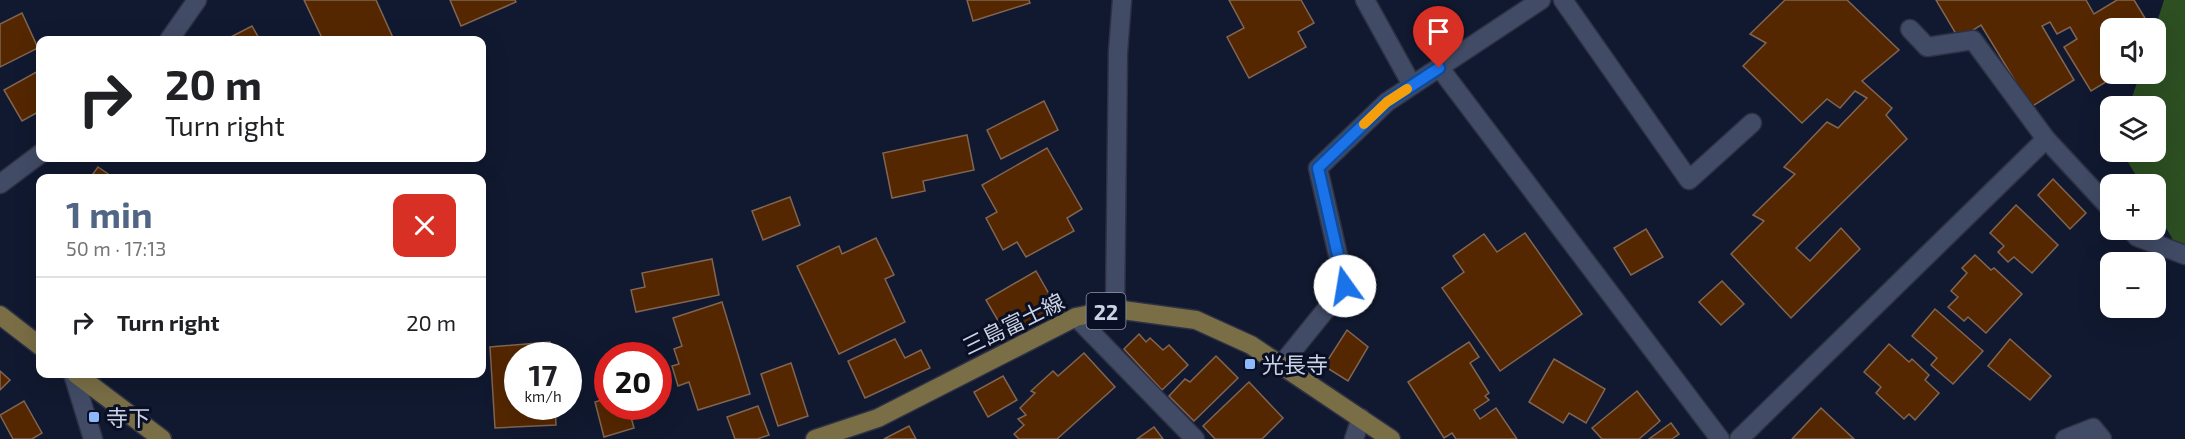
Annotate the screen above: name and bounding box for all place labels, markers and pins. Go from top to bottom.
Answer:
pin [1413,6,1464,68]
place label: 光長寺 [1262,351,1328,377]
marker: 光長寺 [1243,357,1257,371]
place label: 寺下 [106,404,150,430]
marker: 寺下 [87,410,101,424]

